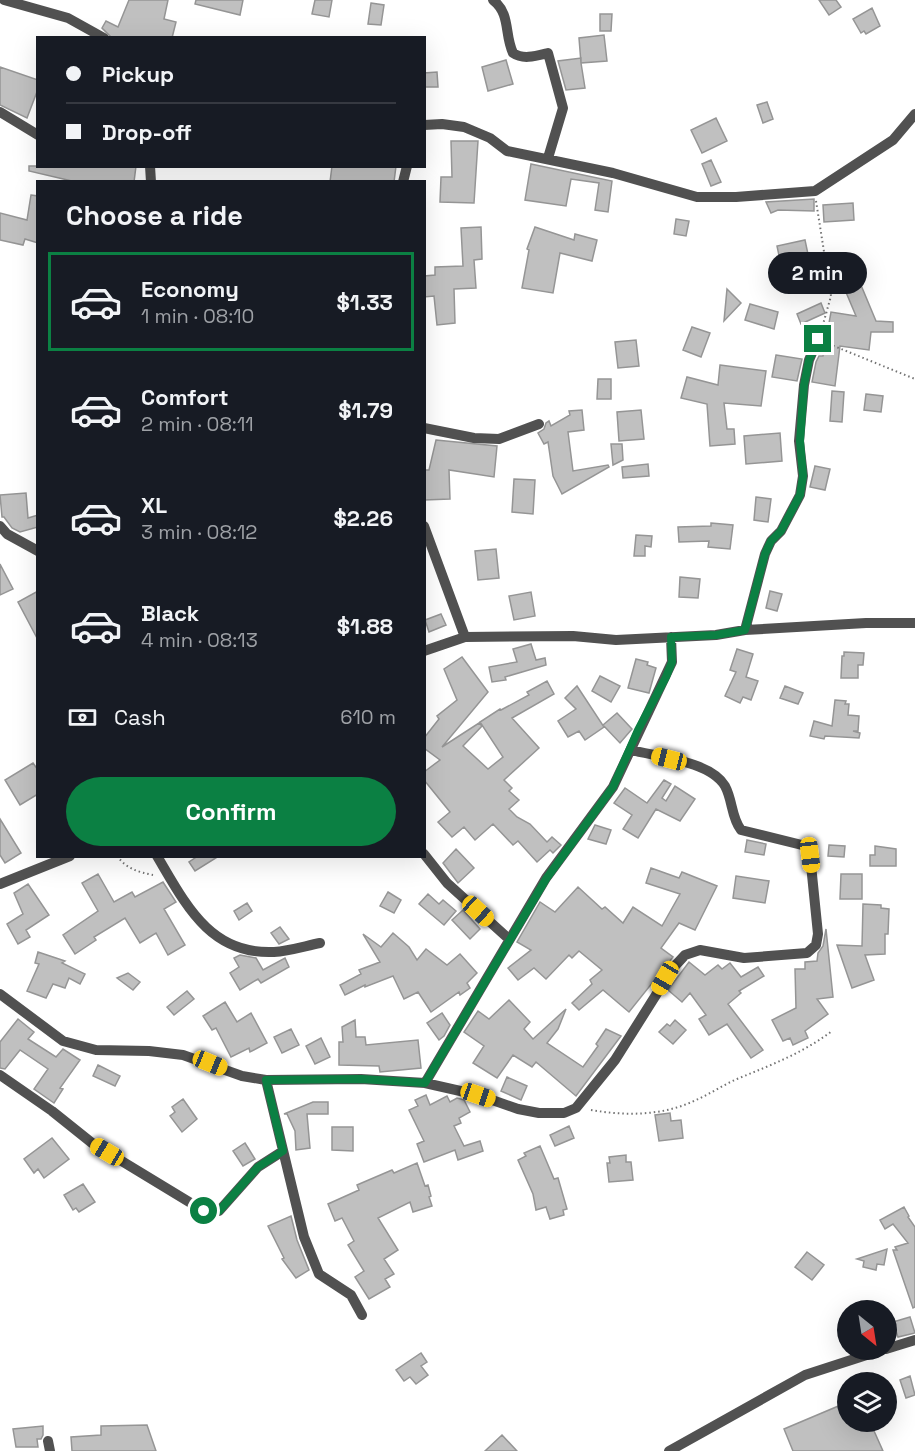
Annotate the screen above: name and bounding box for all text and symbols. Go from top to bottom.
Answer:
text: Pickup [102,60,174,88]
text: Drop-off [102,118,192,146]
text: Choose a ride [66,198,243,233]
callout: 2 min [768,252,868,294]
text: 2 min [792,260,843,286]
icon: car [69,275,123,329]
text: Economy [141,275,239,303]
text: $1.33 [336,288,393,316]
text: 1 min · 08:10 [141,303,254,329]
route end [804,325,831,352]
icon: car [69,383,123,437]
text: Comfort [141,383,229,411]
text: $1.79 [338,396,393,424]
text: 2 min · 08:11 [141,411,254,437]
icon: car [69,491,123,545]
text: XL [141,491,167,519]
text: $2.26 [333,504,393,532]
text: 3 min · 08:12 [141,519,257,545]
icon: car [69,599,123,653]
text: Black [141,599,199,627]
text: $1.88 [337,612,393,640]
text: 4 min · 08:13 [141,627,258,653]
icon: cash [66,701,99,734]
text: Cash [114,703,166,731]
text: 610 m [340,704,396,730]
car [649,746,689,772]
button: Confirm [66,777,396,846]
car [799,836,821,874]
car [459,892,497,930]
car [648,958,682,998]
car [190,1048,230,1078]
car [458,1081,498,1109]
car [87,1135,127,1169]
route start [190,1197,217,1224]
north arrow [837,1300,897,1360]
map controls [837,1300,897,1432]
button: layers [837,1372,897,1432]

